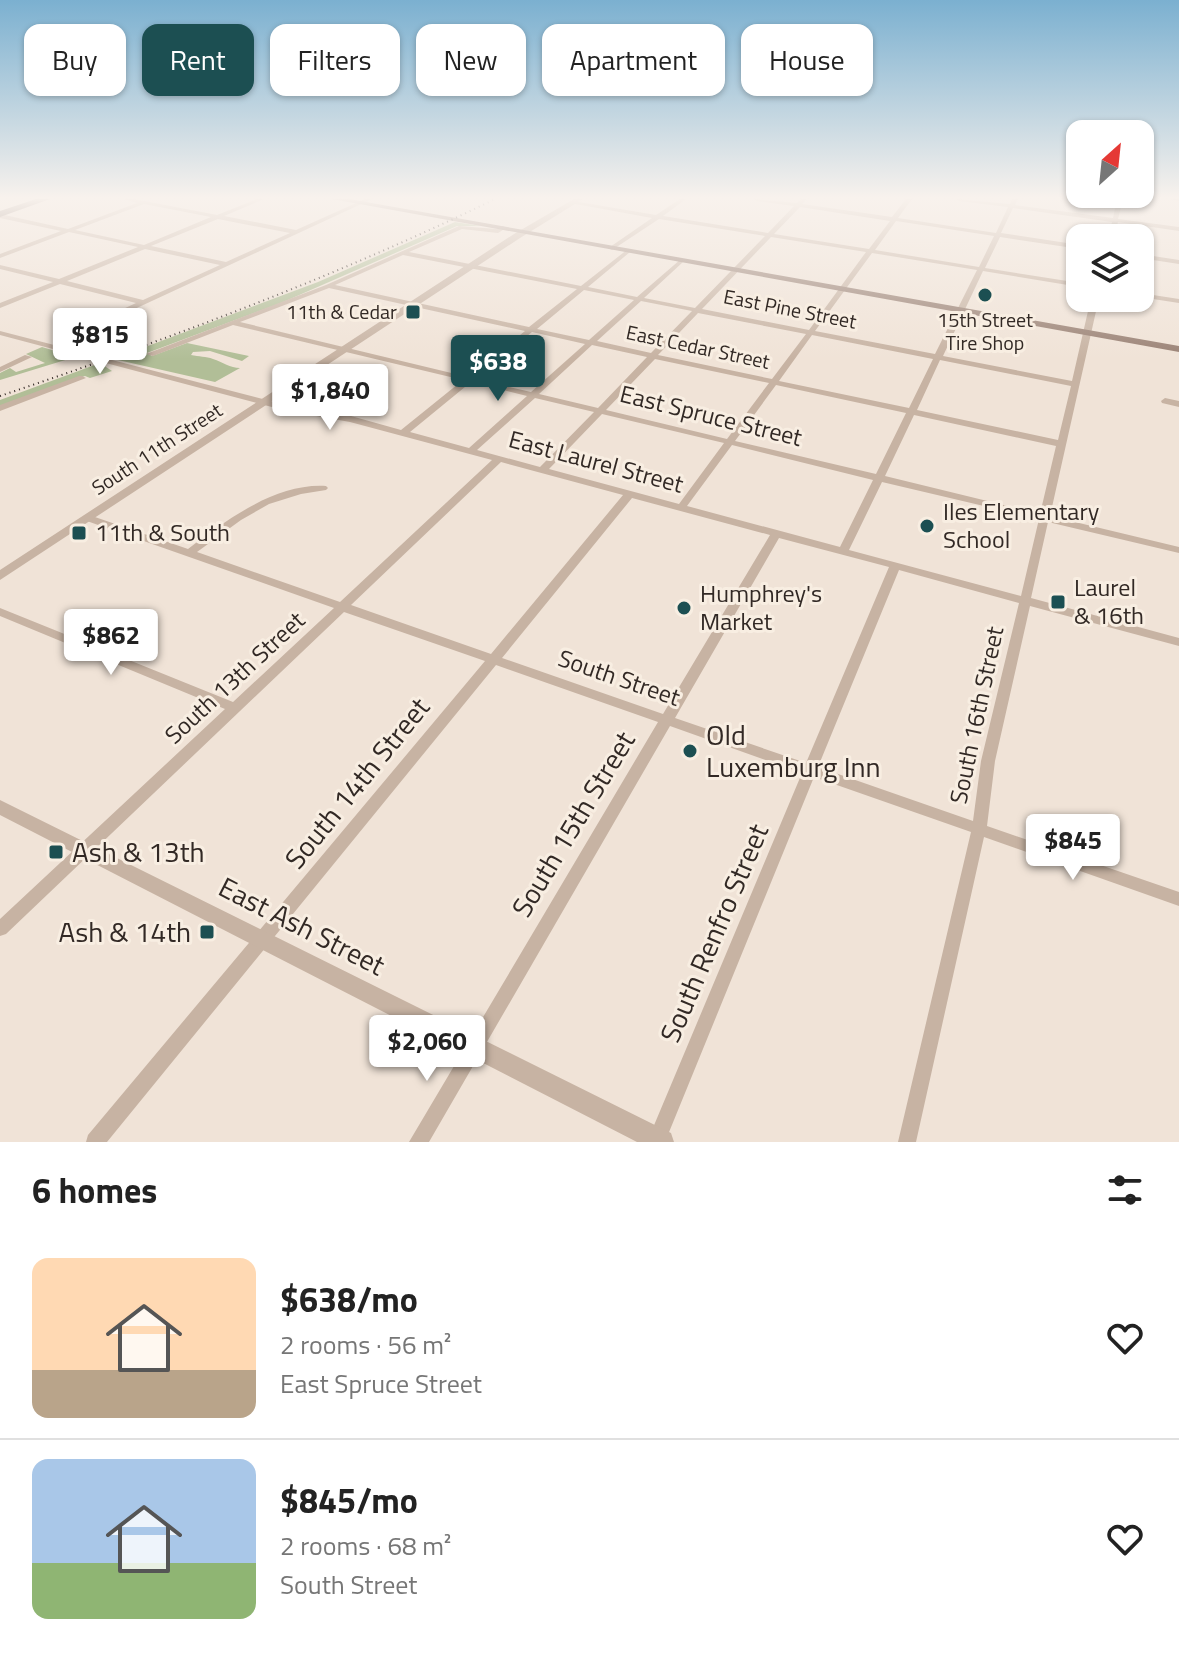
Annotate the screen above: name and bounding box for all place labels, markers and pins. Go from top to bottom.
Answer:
marker: 15th Street Tire Shop [976,286,994,304]
place label: 11th & Cedar [286,296,397,327]
marker: 11th & Cedar [404,303,422,321]
place label: 15th Street Tire Shop [937,304,1033,358]
pin: $815 [53,308,147,376]
pin: $638 [451,335,545,403]
pin: $1,840 [265,364,395,432]
place label: Iles Elementary School [943,493,1100,557]
place label: 11th & South [95,514,230,550]
marker: Iles Elementary School [918,517,936,535]
marker: 11th & South [70,524,88,542]
place label: Laurel & 16th [1074,569,1144,633]
place label: Humphrey's Market [700,575,822,639]
marker: Laurel & 16th [1049,593,1067,611]
marker: Humphrey's Market [675,599,693,617]
pin: $862 [64,609,158,677]
place label: Old Luxemburg Inn [706,713,881,788]
marker: Old Luxemburg Inn [681,742,699,760]
pin: $845 [1026,814,1120,882]
place label: Ash & 13th [72,830,205,873]
marker: Ash & 13th [47,843,65,861]
place label: Ash & 14th [58,910,191,953]
marker: Ash & 14th [198,923,216,941]
pin: $2,060 [362,1015,492,1083]

